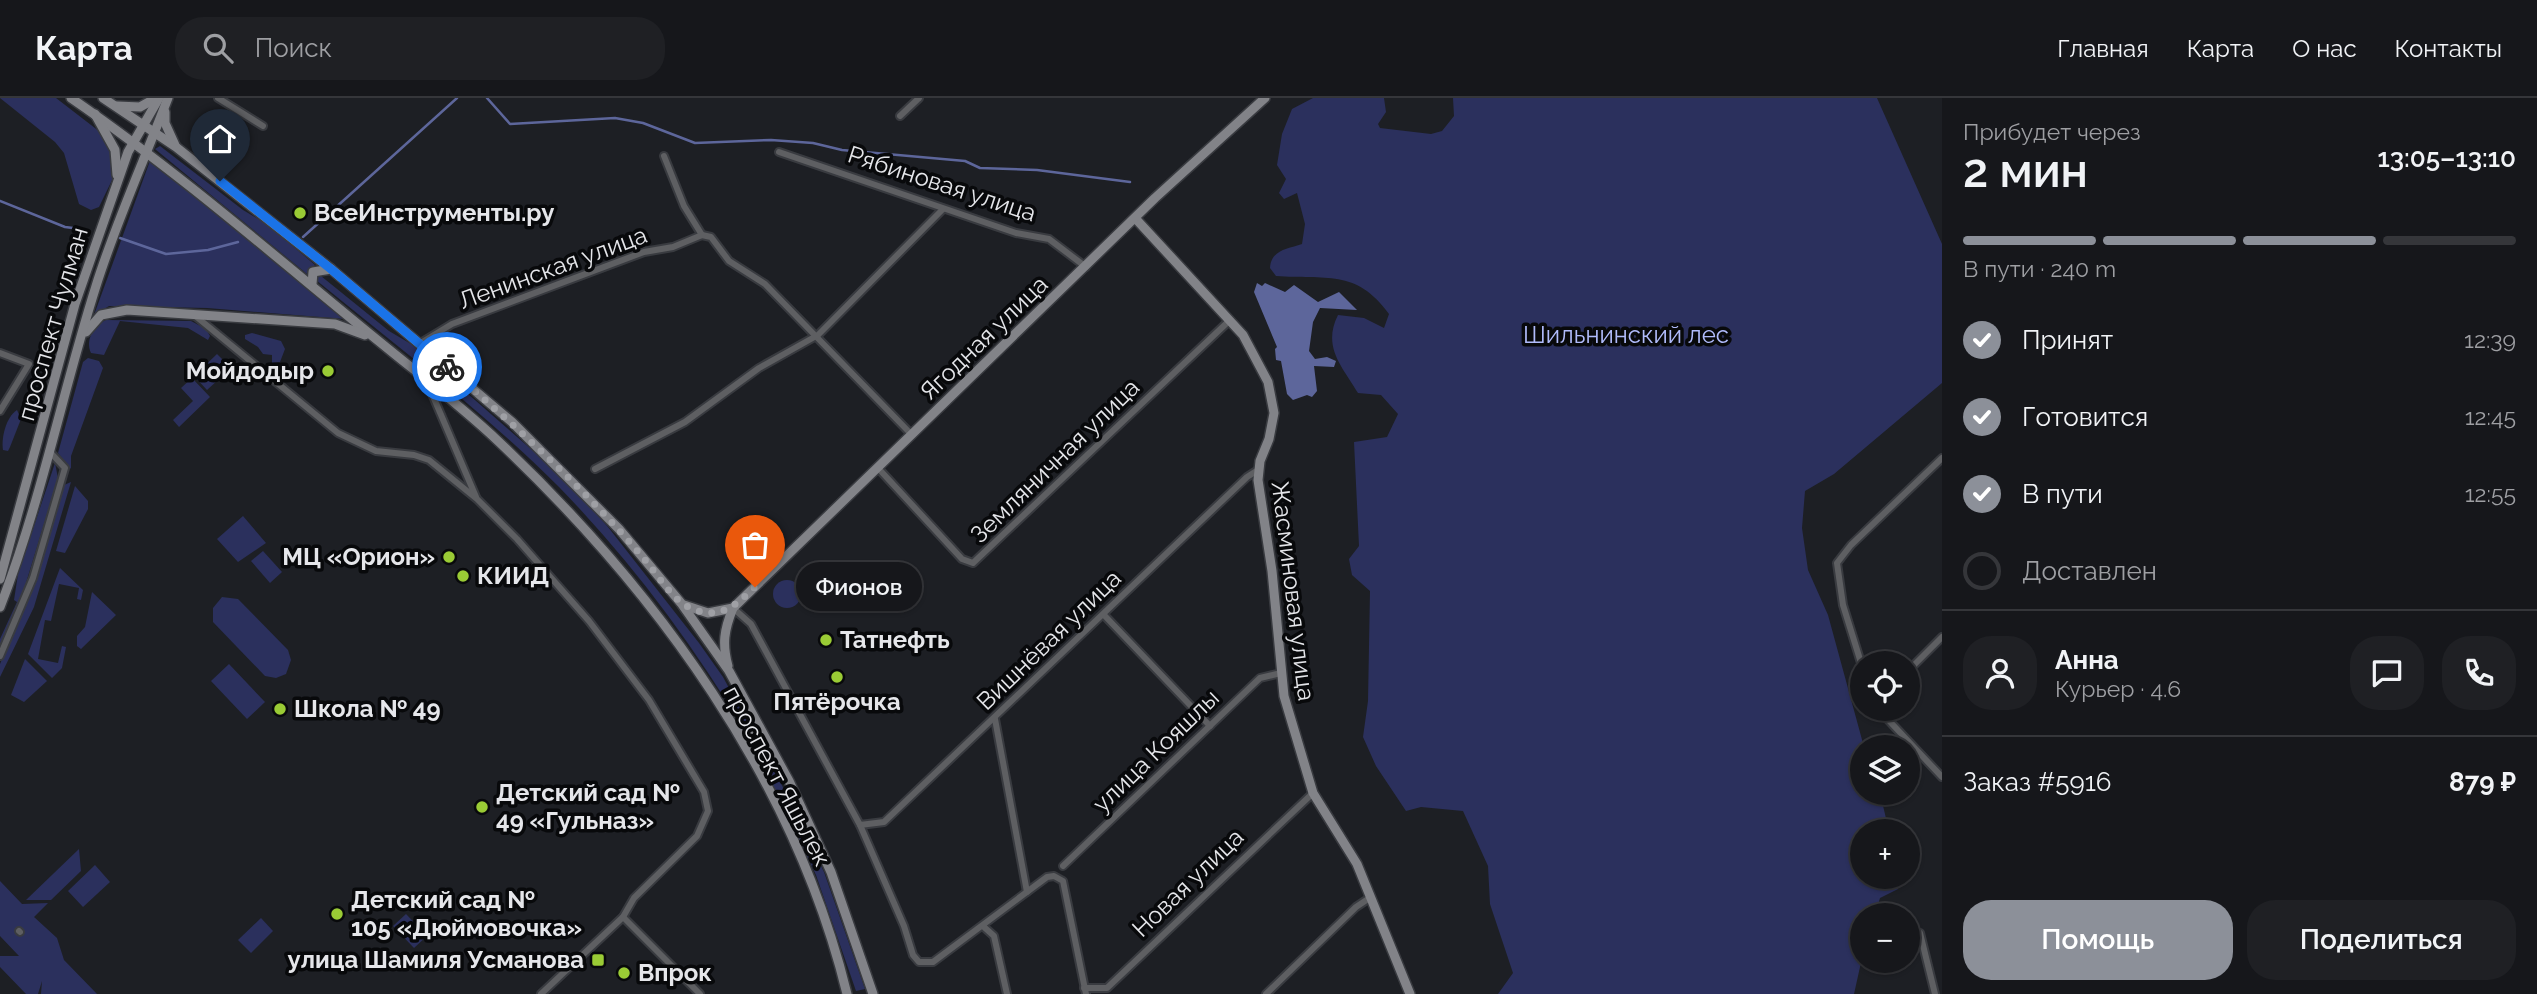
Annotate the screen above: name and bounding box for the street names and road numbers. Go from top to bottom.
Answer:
street label: Рябиновая улица [844,139,1040,228]
street label: Ленинская улица [455,220,651,315]
street label: проспект Чулман [11,224,94,424]
street label: Ягодная улица [914,270,1053,406]
street label: Земляничная улица [964,373,1145,549]
street label: Жасминовая улица [1266,480,1321,702]
street label: Вишнёвая улица [971,563,1127,716]
street label: проспект Яшьлек [718,681,837,871]
street label: улица Кояшлы [1086,683,1225,818]
street label: Новая улица [1126,822,1249,943]

